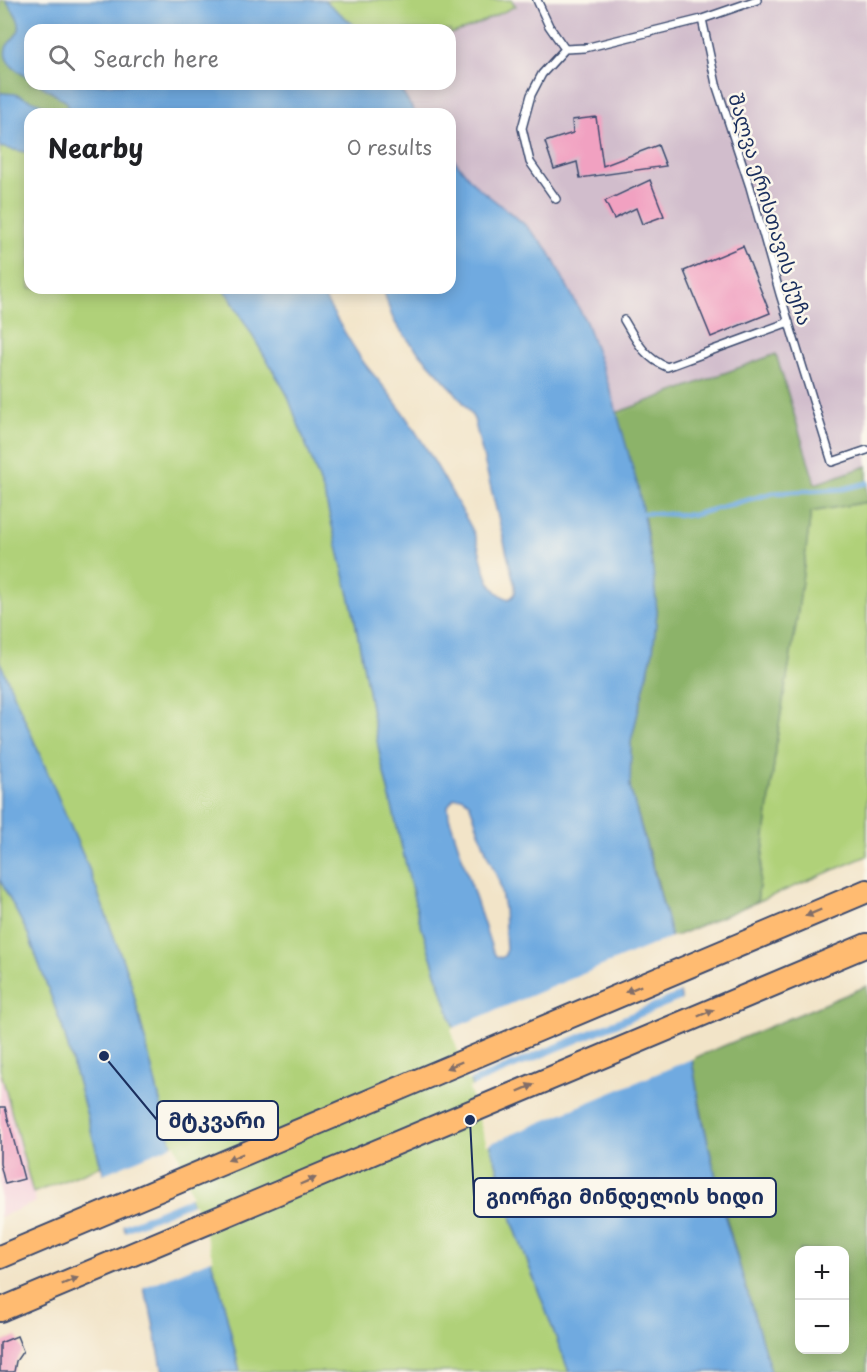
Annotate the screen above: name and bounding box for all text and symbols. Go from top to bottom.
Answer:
search box [24,24,456,90]
icon: search [45,41,78,74]
text: Search here [93,41,219,74]
street label: შალვა ერისთავის ქუჩა [721,89,821,329]
text: Nearby [48,128,143,167]
text: 0 results [347,132,432,162]
one-way arrow [804,909,822,919]
one-way arrow [624,984,642,994]
one-way arrow [697,1008,715,1017]
one-way arrow [444,1060,462,1070]
one-way arrow [518,1084,535,1093]
callout: მტკვარი [157,1101,278,1140]
text: მტკვარი [168,1103,266,1135]
one-way arrow [226,1152,244,1162]
one-way arrow [299,1175,317,1185]
callout: გიორგი მინდელის ხიდი [474,1178,776,1217]
text: გიორგი მინდელის ხიდი [486,1179,764,1211]
map controls [795,1246,849,1354]
button: + [795,1246,849,1300]
one-way arrow [61,1276,79,1285]
button: − [795,1300,849,1354]

